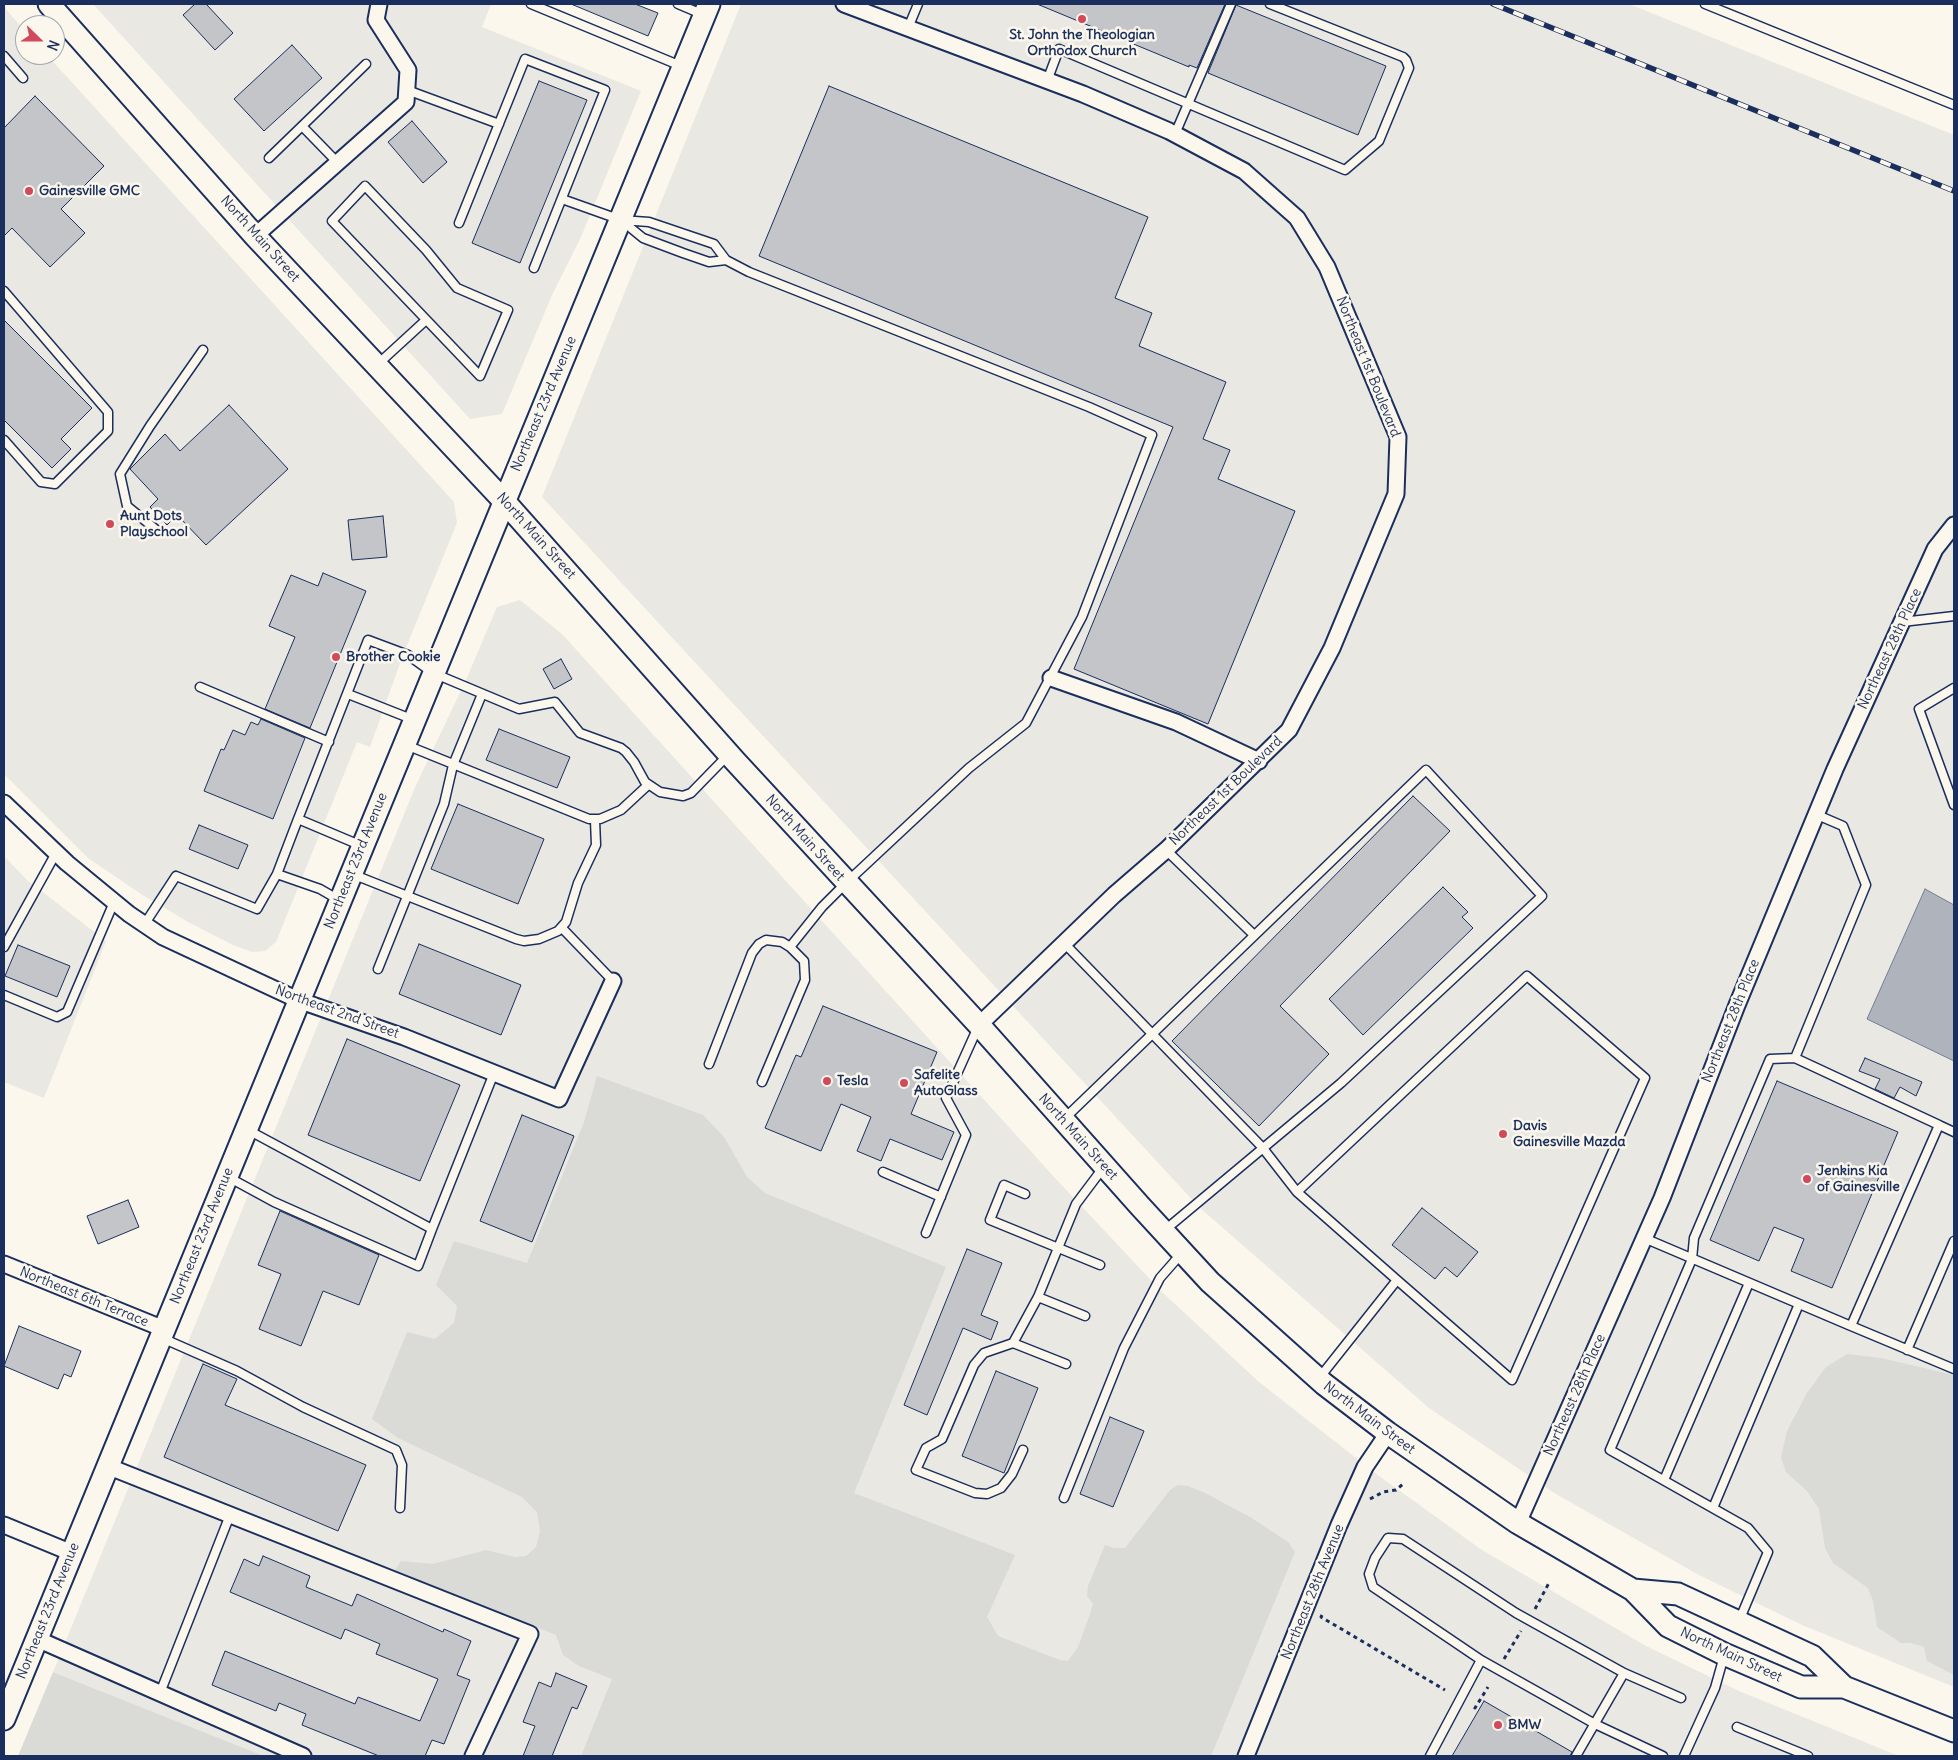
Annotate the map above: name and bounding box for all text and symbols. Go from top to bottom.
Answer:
marker: St. John the Theologian Orthodox Church [1076,13,1088,25]
north arrow [15,15,65,65]
place label: St. John the Theologian Orthodox Church [1009,27,1155,59]
text: N [43,37,63,53]
place label: Gainesville GMC [39,183,140,199]
marker: Gainesville GMC [23,185,35,197]
street label: North Main Street [217,192,303,286]
street label: Northeast 1st Boulevard [1332,294,1404,440]
street label: Northeast 23rd Avenue [508,334,580,474]
street label: North Main Street [493,489,579,583]
place label: Aunt Dots Playschool [120,508,188,540]
marker: Aunt Dots Playschool [104,518,116,530]
street label: Northeast 28th Place [1855,586,1925,712]
place label: Brother Cookie [346,649,441,665]
marker: Brother Cookie [330,651,342,663]
street label: Northeast 1st Boulevard [1166,733,1286,849]
street label: Northeast 23rd Avenue [321,790,391,932]
street label: North Main Street [762,791,848,885]
street label: Northeast 28th Place [1699,957,1763,1085]
street label: Northeast 2nd Street [273,982,401,1042]
place label: Safelite AutoGlass [914,1067,978,1100]
place label: Tesla [837,1073,868,1089]
marker: Tesla [821,1075,833,1087]
marker: Safelite AutoGlass [898,1077,910,1089]
street label: North Main Street [1035,1090,1121,1184]
place label: Davis Gainesville Mazda [1513,1118,1625,1150]
marker: Davis Gainesville Mazda [1497,1128,1509,1140]
place label: Jenkins Kia of Gainesville [1817,1163,1900,1196]
street label: Northeast 23rd Avenue [167,1165,237,1307]
marker: Jenkins Kia of Gainesville [1801,1173,1813,1185]
street label: Northeast 6th Terrace [17,1263,151,1331]
street label: Northeast 28th Place [1541,1331,1609,1459]
street label: North Main Street [1320,1378,1418,1458]
street label: Northeast 28th Avenue [1278,1522,1348,1662]
street label: Northeast 23rd Avenue [13,1540,83,1682]
street label: North Main Street [1677,1624,1785,1686]
place label: BMW [1508,1717,1541,1733]
marker: BMW [1492,1719,1504,1731]

